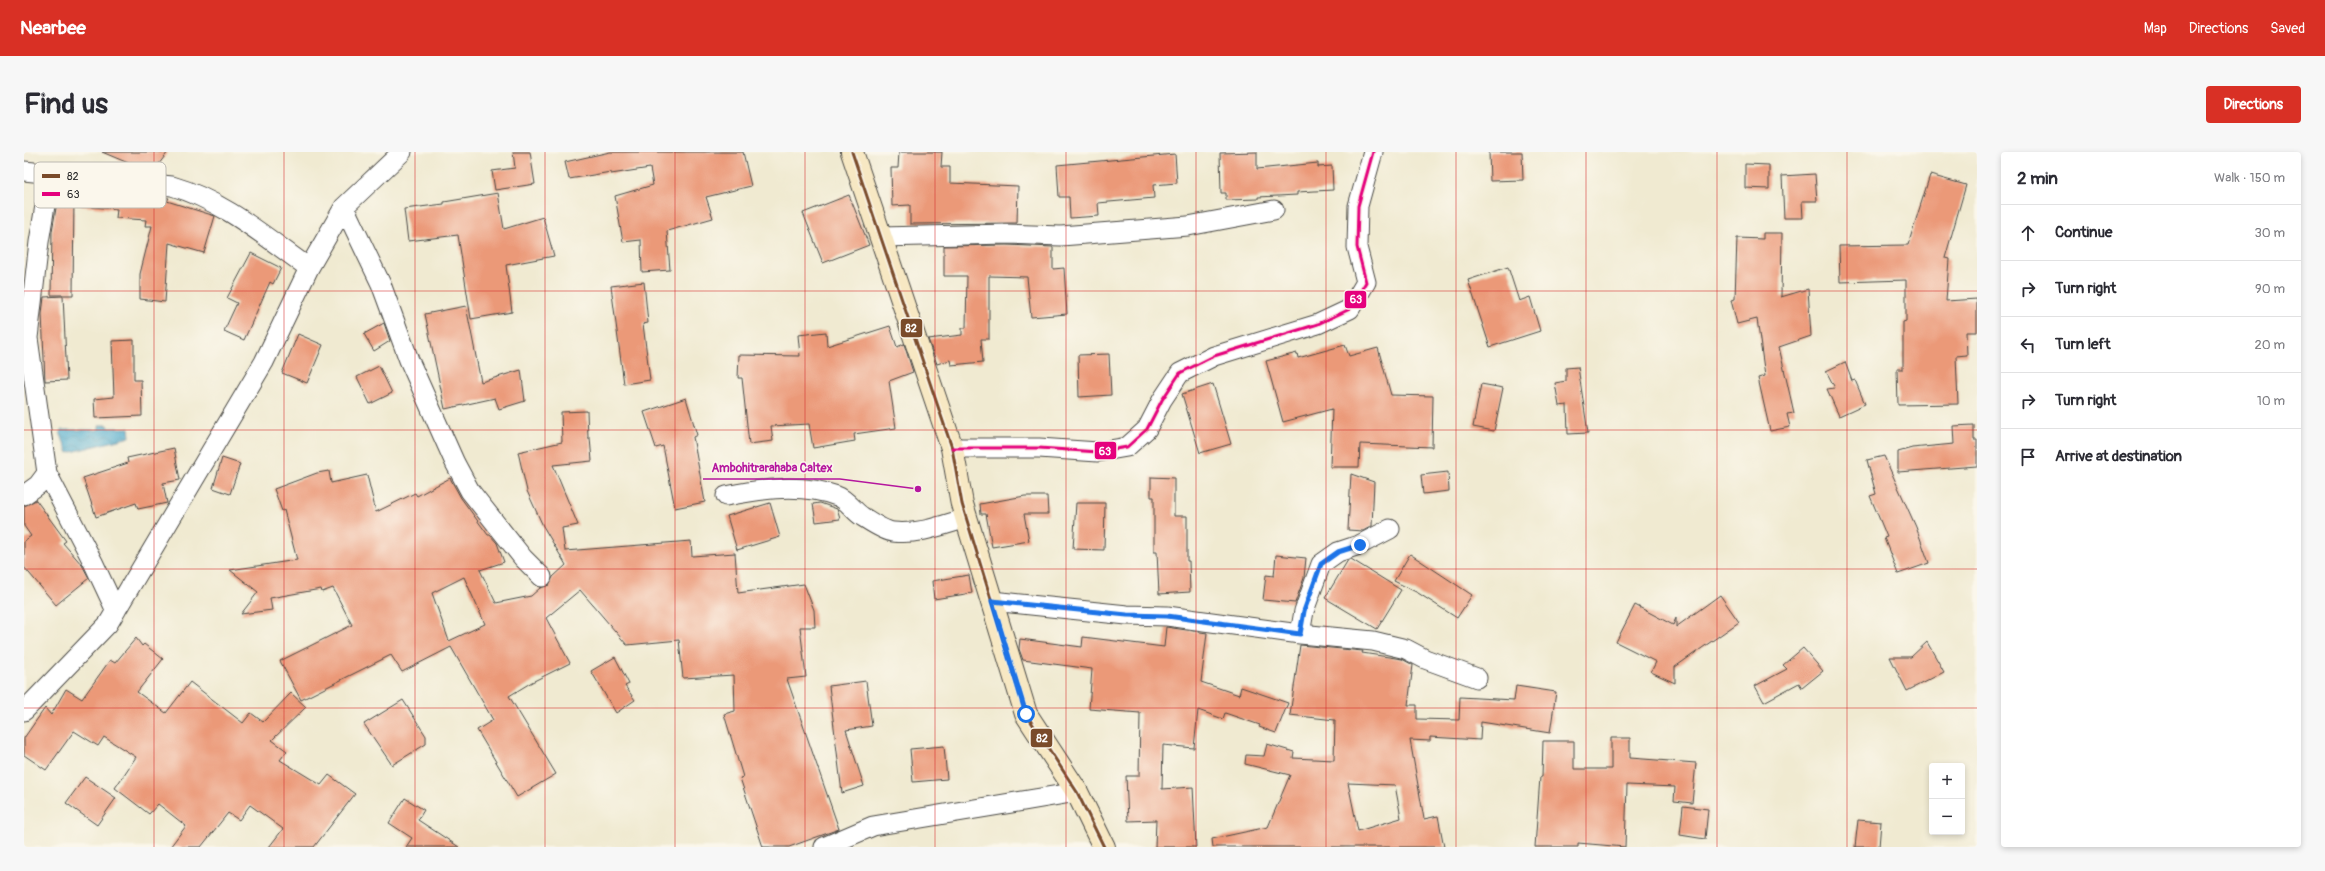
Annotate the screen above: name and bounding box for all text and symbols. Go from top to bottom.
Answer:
text: Nearbee [20,16,86,40]
text: Map [2144,20,2167,37]
text: Directions [2189,20,2248,37]
text: Saved [2270,20,2305,37]
button: Directions [2206,86,2301,123]
text: Find us [24,87,108,122]
legend [34,162,166,208]
text: 2 min [2017,168,2058,189]
text: 82 [67,170,79,183]
text: Walk · 150 m [2214,170,2285,186]
text: 63 [67,188,80,201]
icon: ahead [2017,222,2039,244]
text: Continue [2055,223,2113,242]
text: 30 m [2255,225,2285,241]
icon: right [2017,278,2039,300]
text: Turn right [2055,279,2116,298]
text: 90 m [2255,281,2285,297]
line badge: 63 [1344,290,1367,309]
text: 63 [1350,293,1362,306]
line badge: 82 [900,318,923,338]
text: 82 [905,322,917,335]
icon: left [2017,334,2039,356]
text: Turn left [2055,335,2111,354]
text: 20 m [2254,337,2285,353]
icon: right [2017,390,2039,412]
text: Turn right [2055,391,2116,410]
text: 10 m [2257,393,2285,409]
line badge: 63 [1094,441,1117,460]
text: 63 [1099,445,1111,458]
icon: arrive [2017,446,2039,468]
text: Arrive at destination [2055,447,2182,466]
callout: Ambohitrarahaba Caltex [703,455,840,479]
text: Ambohitrarahaba Caltex [712,461,832,476]
route end [1351,536,1369,554]
route start [1017,705,1035,723]
line badge: 82 [1030,728,1053,748]
text: 82 [1036,732,1048,745]
map controls [1929,763,1965,835]
button: + [1929,763,1965,799]
button: − [1929,799,1965,835]

